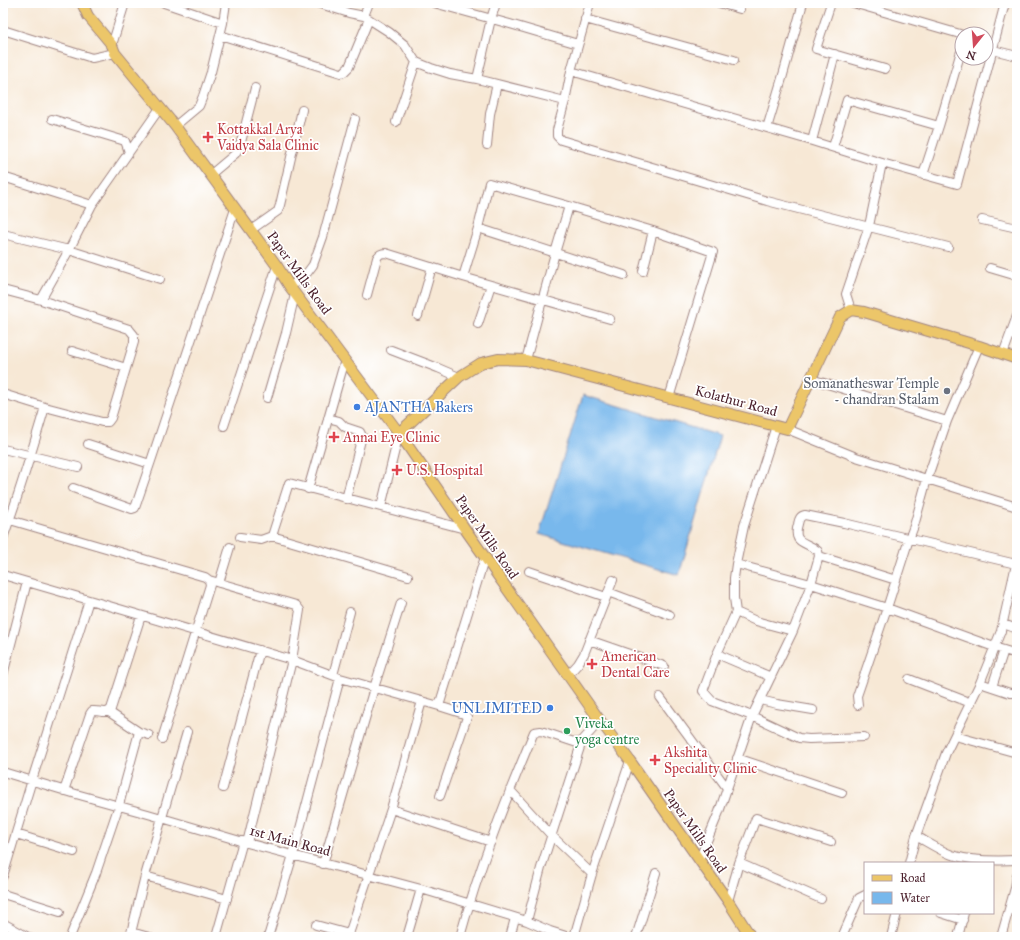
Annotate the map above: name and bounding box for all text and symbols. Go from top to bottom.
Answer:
north arrow [954,26,994,66]
text: N [964,47,978,63]
place label: Kottakkal Arya Vaidya Sala Clinic [216,121,319,154]
marker: Kottakkal Arya Vaidya Sala Clinic [202,131,214,143]
street label: Paper Mills Road [263,228,335,318]
place label: Somanatheswar Temple - chandran Stalam [803,375,939,408]
street label: Kolathur Road [693,382,779,420]
marker: Somanatheswar Temple - chandran Stalam [942,386,952,396]
place label: AJANTHA Bakers [364,399,473,417]
marker: AJANTHA Bakers [352,402,362,412]
place label: Annai Eye Clinic [342,429,440,446]
marker: Annai Eye Clinic [328,431,340,443]
place label: U.S. Hospital [406,462,483,479]
marker: U.S. Hospital [391,464,403,476]
street label: Paper Mills Road [452,492,522,582]
place label: American Dental Care [600,648,670,681]
marker: American Dental Care [586,658,598,670]
place label: UNLIMITED [452,700,542,717]
marker: UNLIMITED [545,703,555,713]
place label: Viveka yoga centre [574,715,639,748]
marker: Viveka yoga centre [562,726,572,736]
place label: Akshita Speciality Clinic [663,744,757,777]
marker: Akshita Speciality Clinic [649,754,661,766]
street label: Paper Mills Road [660,786,730,876]
street label: 1st Main Road [248,822,332,860]
legend [864,862,994,914]
text: Road [900,871,926,885]
text: Water [900,891,930,905]

